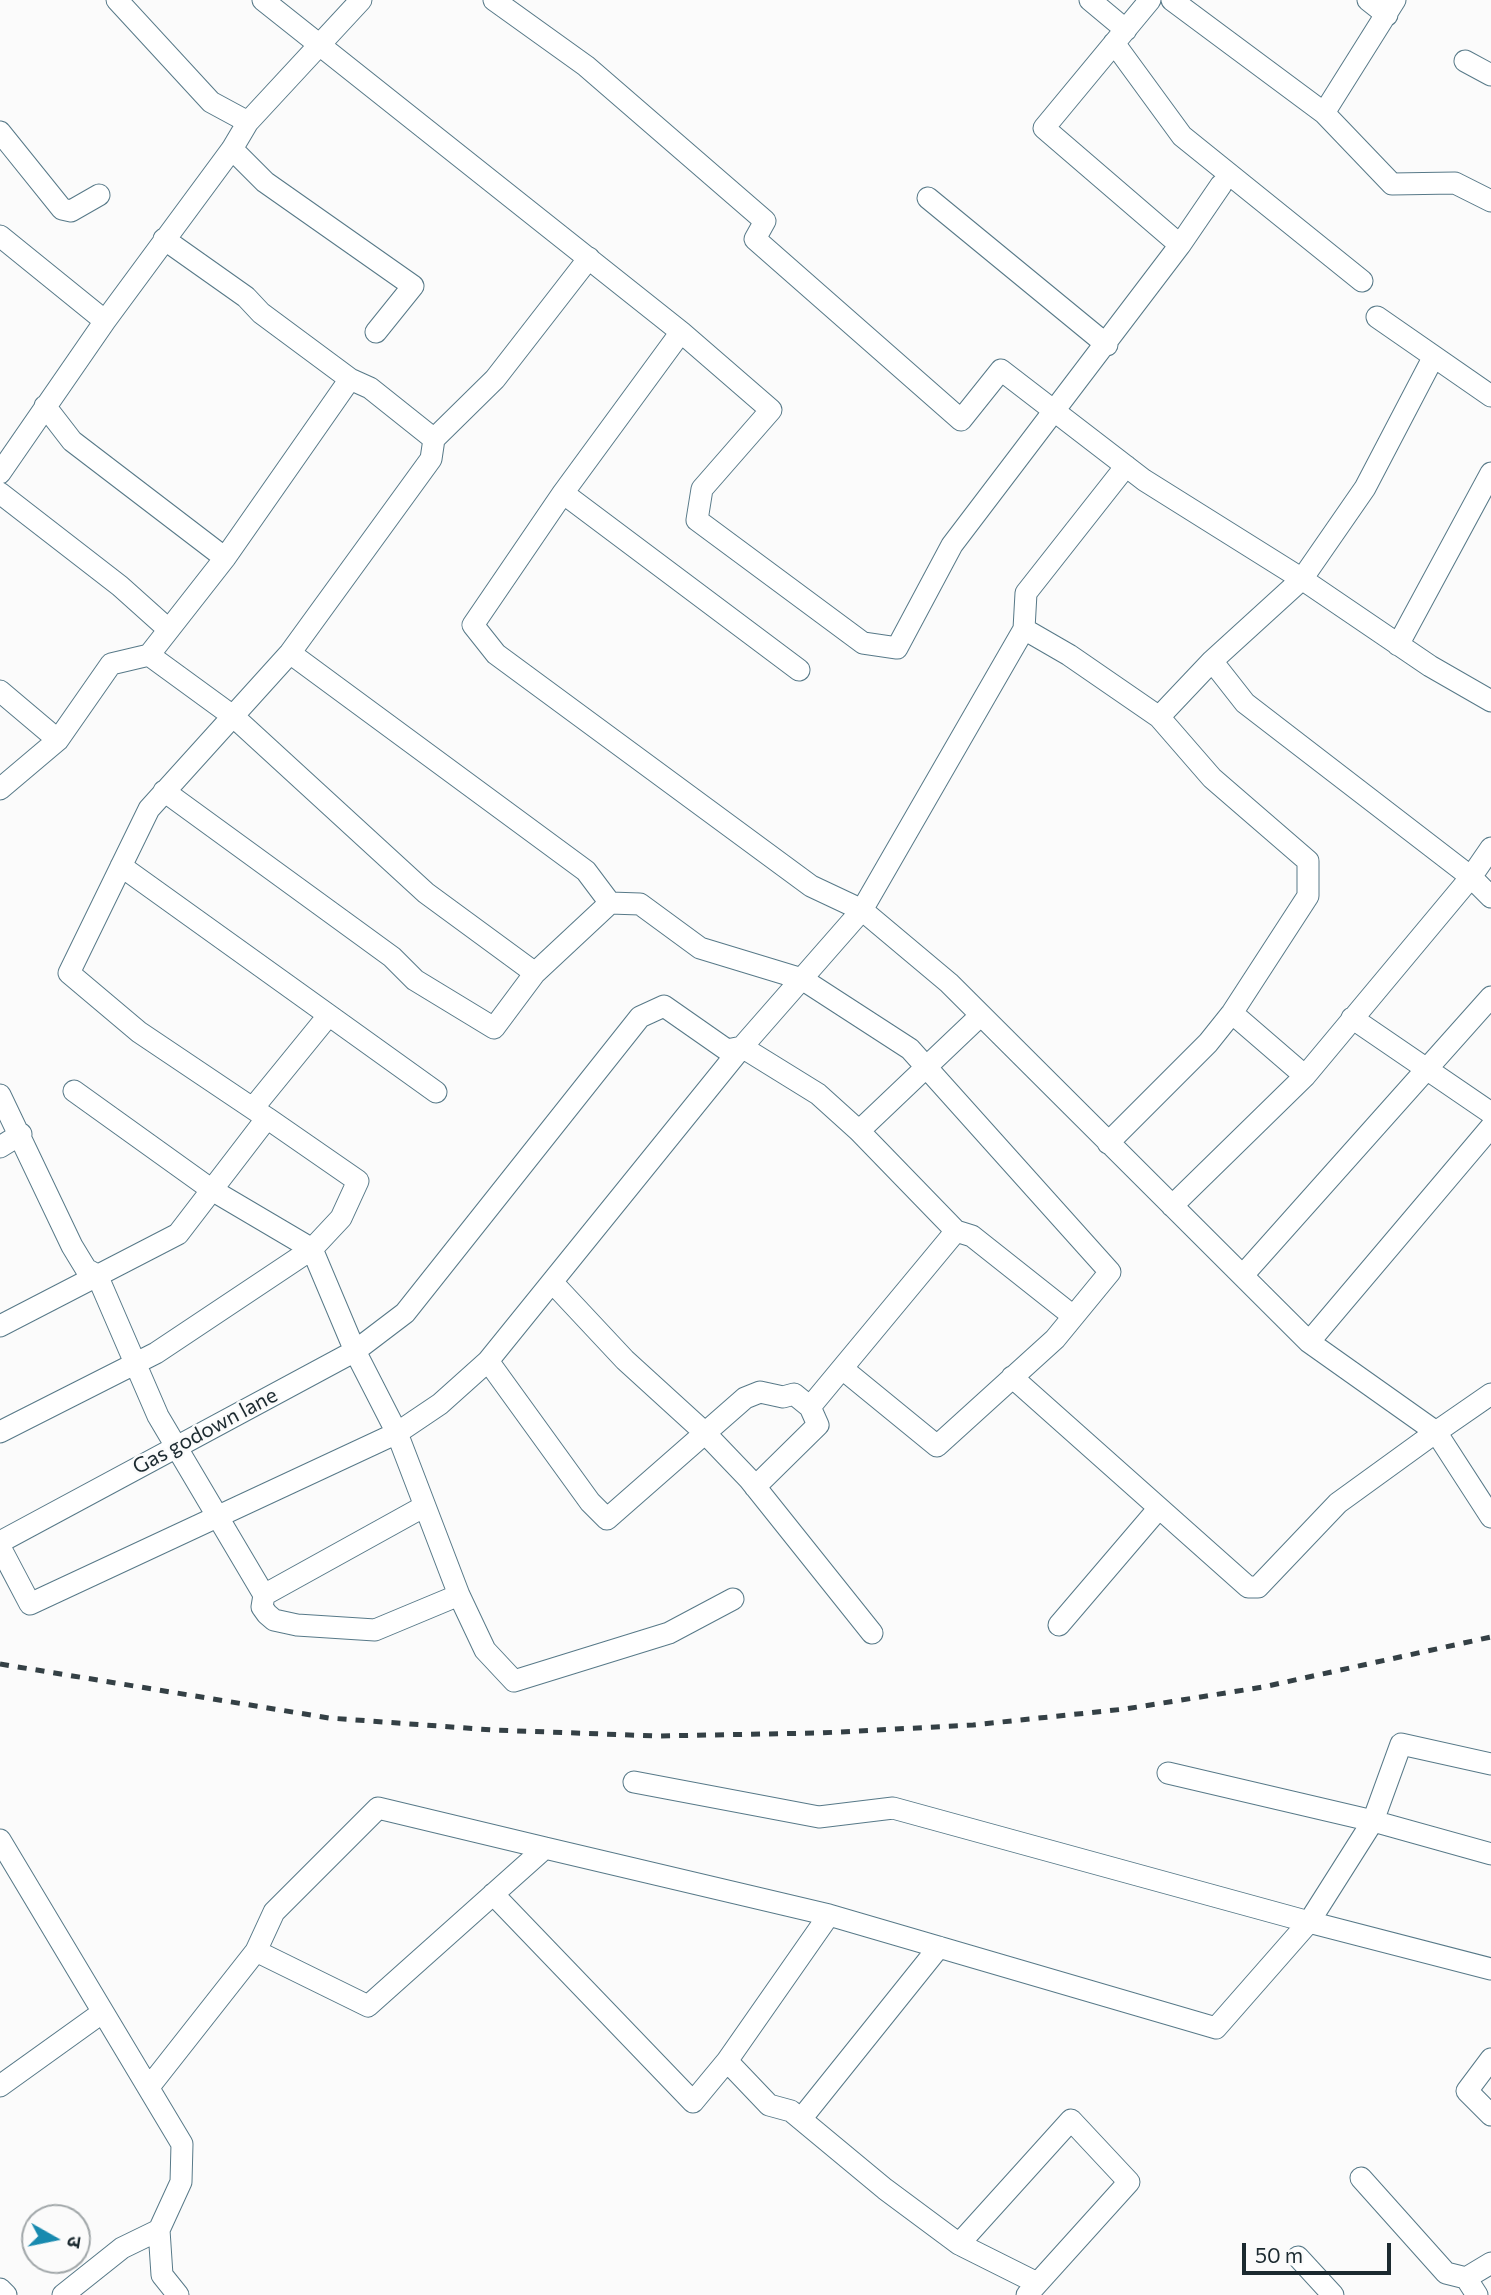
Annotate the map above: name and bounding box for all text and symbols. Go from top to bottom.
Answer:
street label: Gas godown lane [128,1382,282,1480]
north arrow [21,2204,91,2274]
scale bar [1246,2228,1395,2272]
text: उ [63,2235,87,2249]
text: 50 m [1255,2242,1303,2267]

